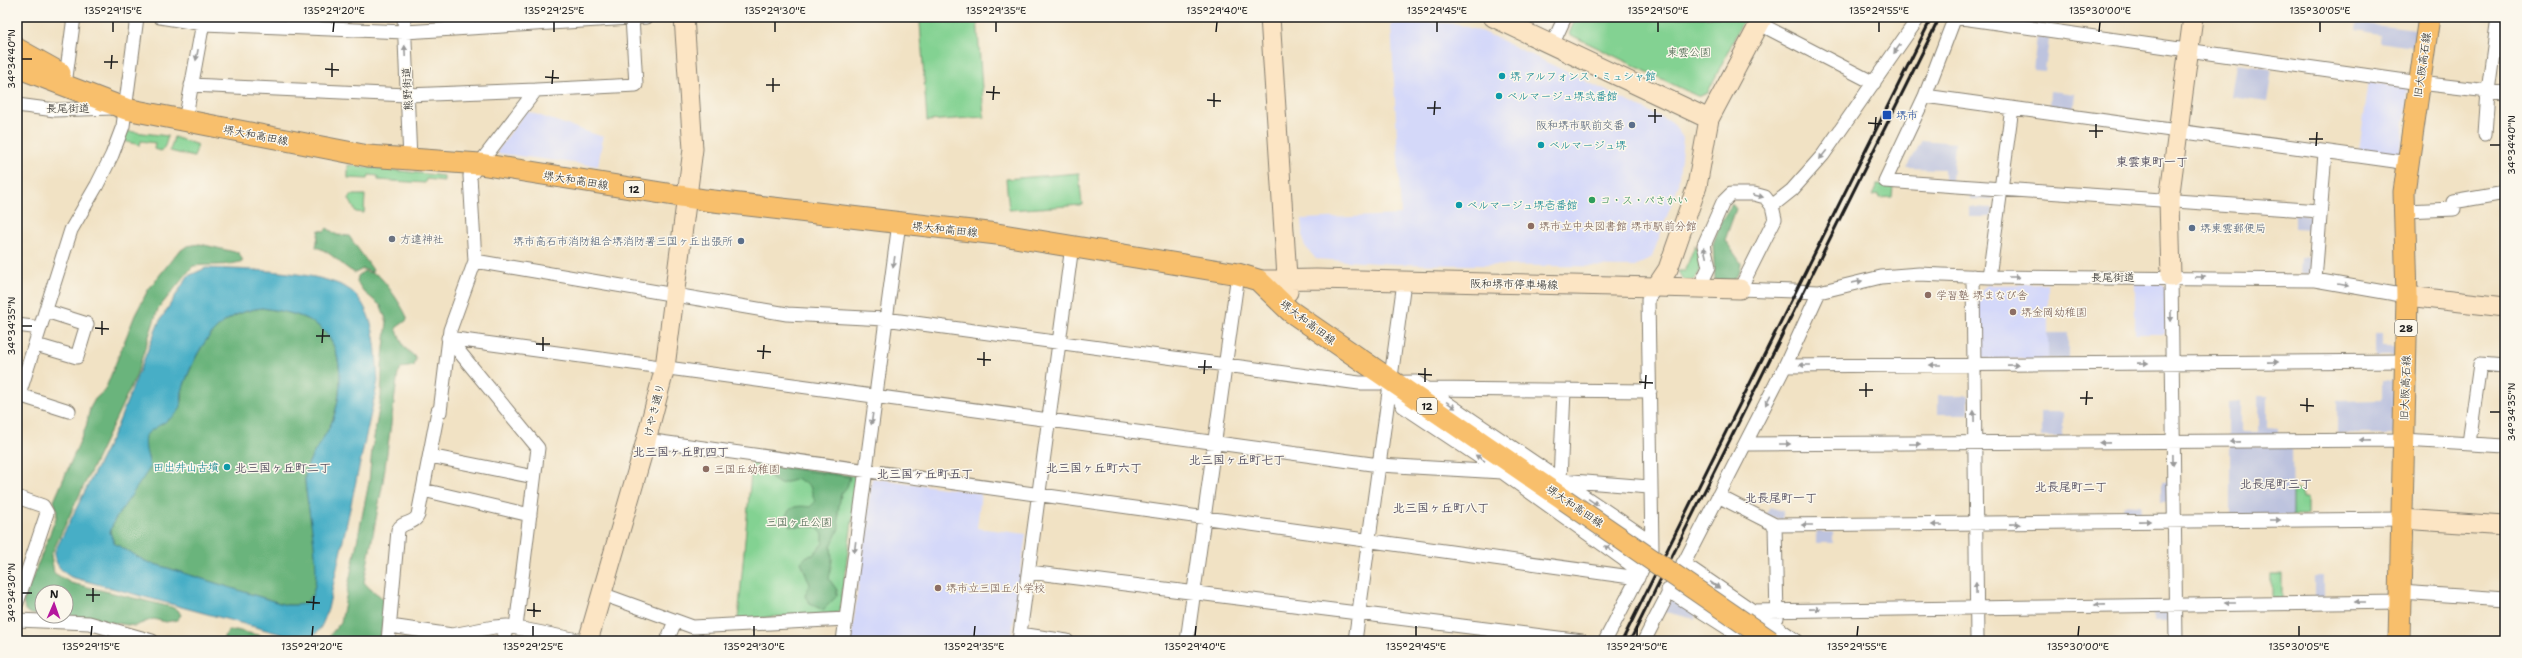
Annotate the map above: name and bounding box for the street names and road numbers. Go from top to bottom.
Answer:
street label: 旧大阪高石線 [2410,31,2435,99]
street label: 熊野街道 [399,67,416,111]
street label: 長尾街道 [46,101,90,116]
street label: 堺大和高田線 [222,122,290,149]
street label: 堺大和高田線 [542,168,610,193]
road number: 12 [624,181,644,197]
street label: 堺大和高田線 [911,219,979,240]
street label: 長尾街道 [2091,270,2135,285]
street label: 阪和堺市停車場線 [1470,276,1558,293]
street label: 堺大和高田線 [1277,297,1339,348]
road number: 28 [2395,320,2417,336]
street label: 旧大阪高石線 [2397,355,2414,421]
street label: けやき通り [641,382,668,439]
road number: 12 [1417,398,1437,414]
street label: 堺大和高田線 [1543,482,1606,531]

